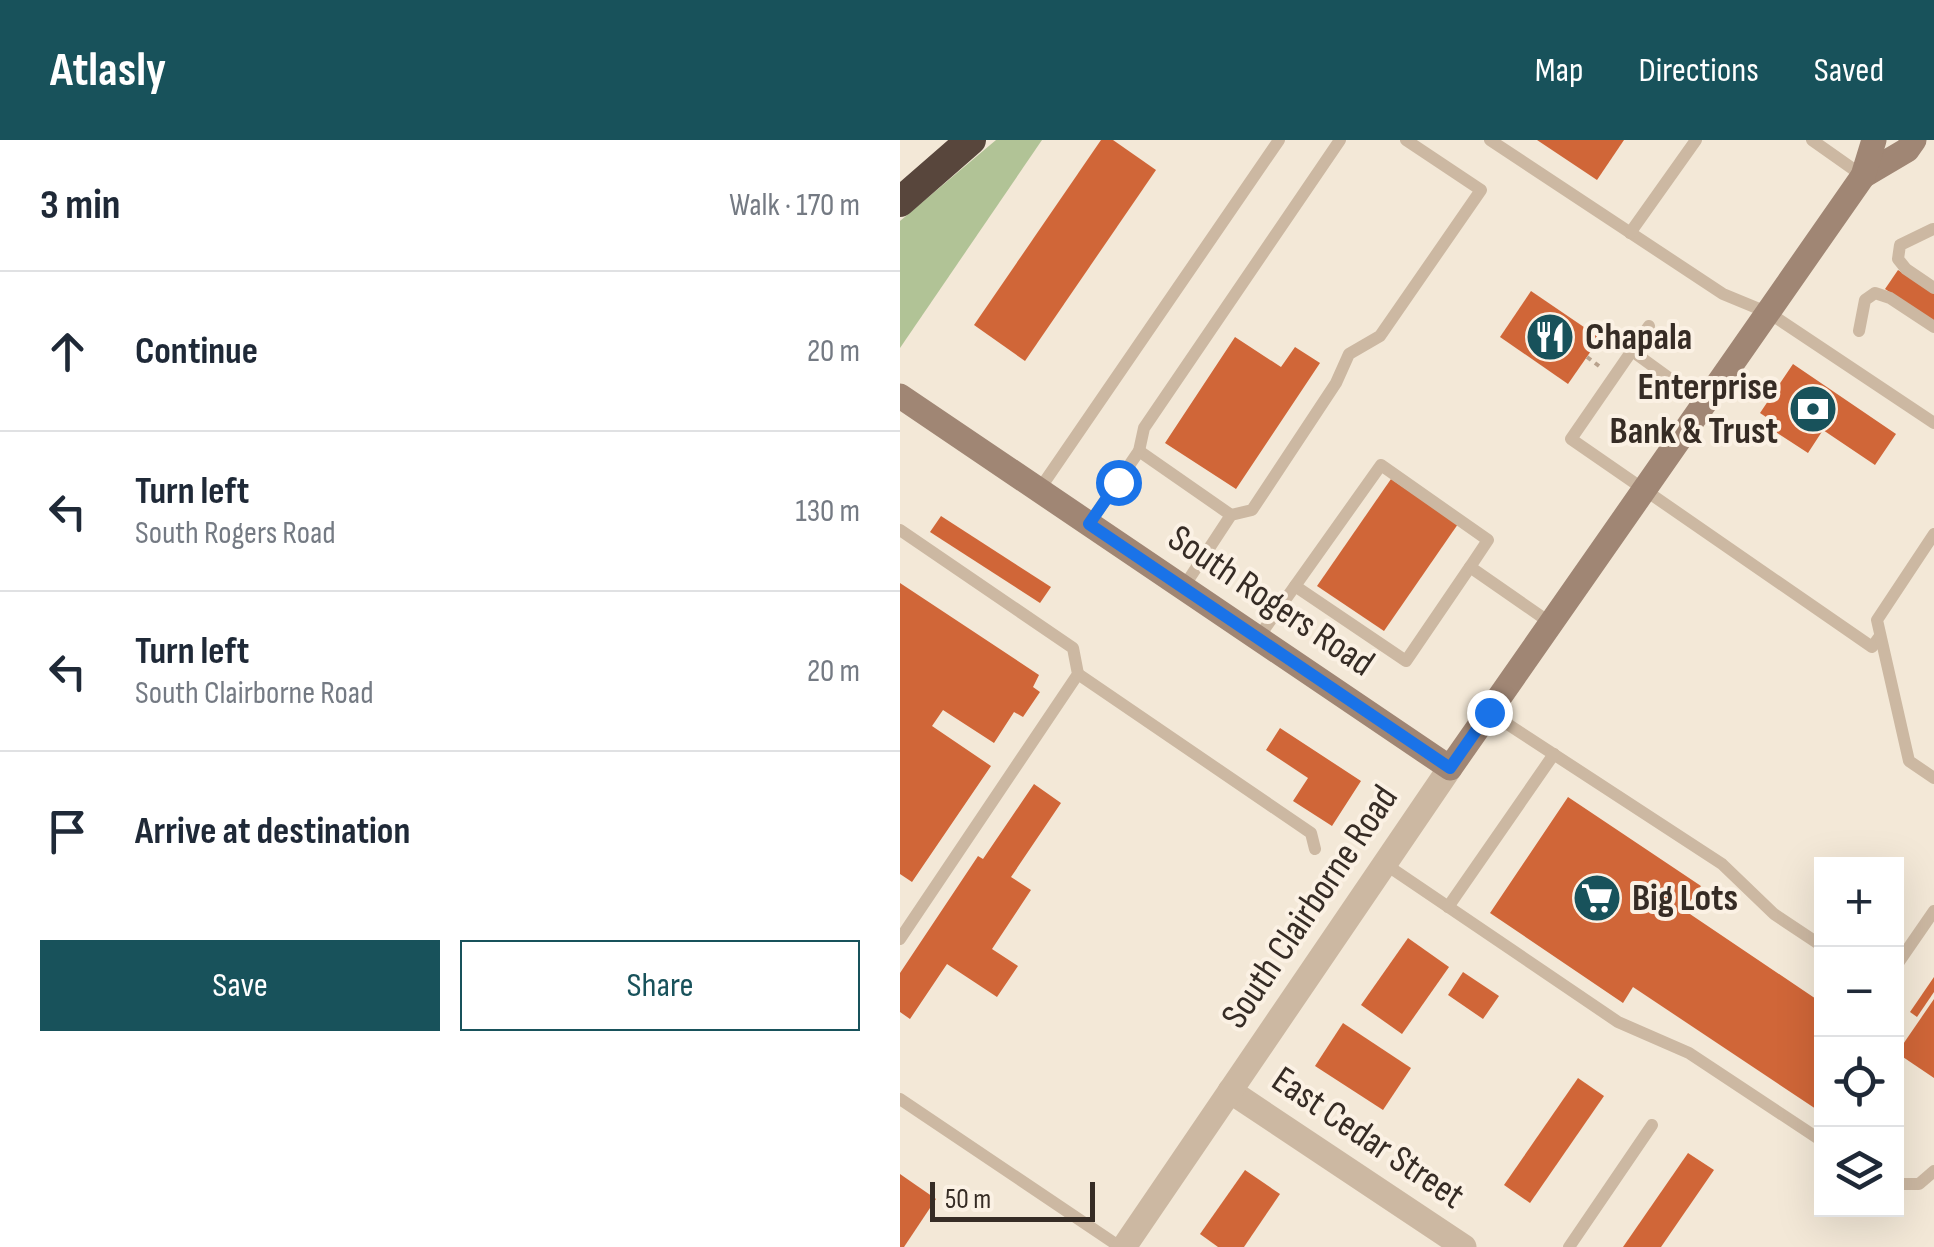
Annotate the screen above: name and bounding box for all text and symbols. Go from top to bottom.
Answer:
text: Atlasly [50,42,166,99]
text: Map [1535,49,1584,92]
text: Directions [1639,49,1759,92]
text: Saved [1814,49,1884,92]
text: 3 min [40,180,120,231]
text: Walk · 170 m [729,186,860,225]
restaurant icon: Chapala [1524,311,1576,363]
place label: Chapala [1585,315,1692,360]
icon: ahead [40,324,95,379]
text: Continue [135,329,258,374]
text: 20 m [807,332,860,371]
place label: Enterprise Bank & Trust [1609,365,1778,454]
bank icon: Enterprise Bank & Trust [1787,383,1839,435]
route start [1096,460,1142,506]
text: Turn left [135,469,249,514]
icon: left [40,484,95,539]
text: 130 m [795,492,860,531]
text: South Rogers Road [135,514,336,553]
street label: South Rogers Road [1160,516,1382,686]
text: Turn left [135,629,249,674]
icon: left [40,644,95,699]
text: 20 m [807,652,860,691]
text: South Clairborne Road [135,674,374,713]
route end [1467,690,1513,736]
street label: South Clairborne Road [1212,777,1408,1037]
icon: arrive [40,804,95,859]
text: Arrive at destination [135,809,410,854]
map controls [1814,857,1904,1217]
button: + [1814,857,1904,947]
supermarket icon: Big Lots [1571,872,1623,924]
place label: Big Lots [1632,876,1738,921]
button: Save [40,940,440,1031]
button: Share [460,940,860,1031]
button: − [1814,947,1904,1037]
button: locate [1814,1037,1904,1127]
street label: East Cedar Street [1263,1057,1473,1219]
button: layers [1814,1127,1904,1217]
scale bar [930,1177,1095,1222]
text: 50 m [945,1183,991,1216]

